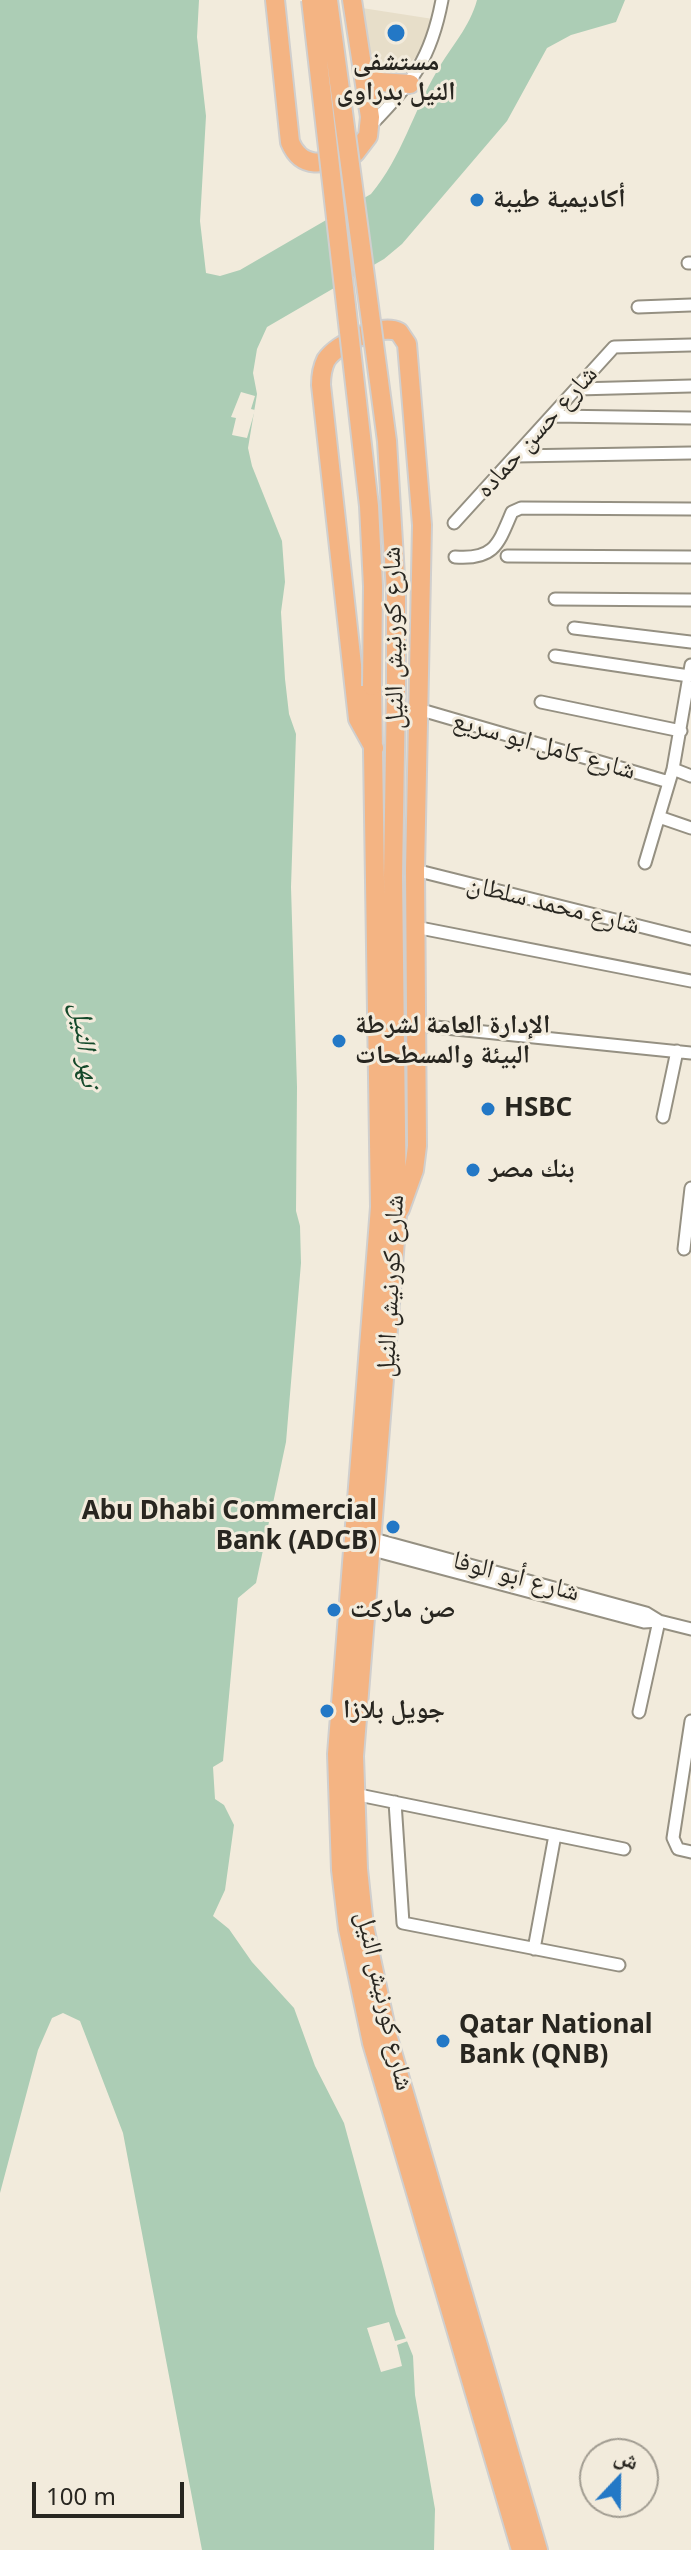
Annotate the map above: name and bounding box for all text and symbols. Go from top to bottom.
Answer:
marker: مستشفى النيل بدراوى [385,22,407,44]
place label: مستشفى النيل بدراوى [336,47,456,108]
place label: أكاديمية طيبة [493,184,626,216]
marker: أكاديمية طيبة [468,191,486,209]
street label: شارع حسن حماده [469,359,605,505]
street label: شارع كورنيش النيل [377,546,411,730]
street label: شارع كامل ابو سريع [449,705,639,787]
street label: شارع محمد سلطان [463,868,643,942]
water label: نهر النيل [63,1001,107,1089]
place label: الإدارة العامة لشرطة البيئة والمسطحات [355,1010,550,1072]
marker: الإدارة العامة لشرطة البيئة والمسطحات [330,1032,348,1050]
place label: HSBC [504,1093,572,1125]
marker: HSBC [479,1100,497,1118]
place label: بنك مصر [489,1154,574,1186]
marker: بنك مصر [464,1161,482,1179]
street label: شارع كورنيش النيل [371,1194,411,1378]
place label: Abu Dhabi Commercial Bank (ADCB) [82,1496,377,1558]
marker: Abu Dhabi Commercial Bank (ADCB) [384,1518,402,1536]
street label: شارع أبو الوفا [449,1545,583,1609]
place label: صن ماركت [350,1594,455,1626]
marker: صن ماركت [325,1601,343,1619]
place label: جويل بلازا [343,1695,445,1727]
marker: جويل بلازا [318,1702,336,1720]
street label: شارع كورنيش النيل [348,1908,420,2094]
place label: Qatar National Bank (QNB) [459,2010,653,2072]
marker: Qatar National Bank (QNB) [434,2032,452,2050]
north arrow [579,2438,659,2518]
text: ش [611,2439,644,2476]
scale bar [36,2466,188,2516]
text: 100 m [46,2479,116,2512]

